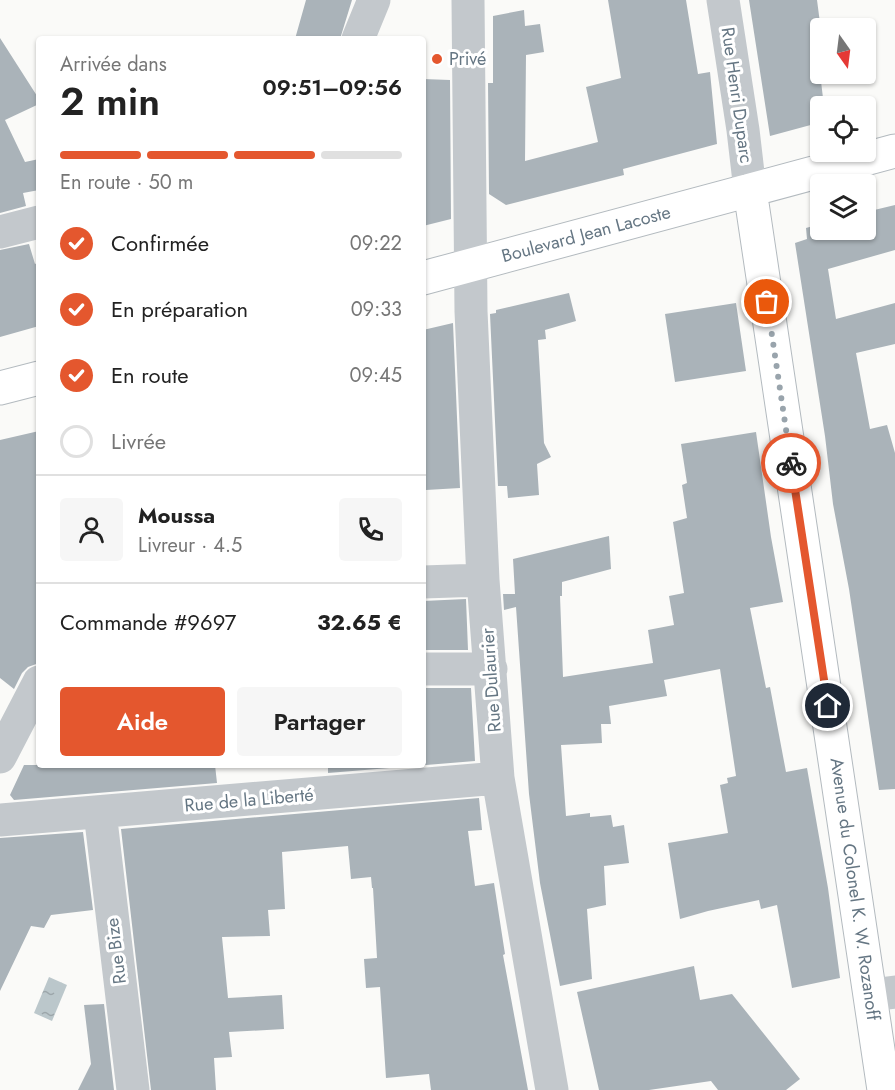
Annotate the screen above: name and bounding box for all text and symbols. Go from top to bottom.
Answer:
north arrow [810,18,876,84]
map controls [810,18,876,240]
street label: Rue Henri Duparc [715,25,759,165]
place label: Privé [449,46,486,72]
text: Arrivée dans [60,50,167,79]
marker: Privé [430,52,444,66]
text: 09:51–09:56 [263,71,402,103]
text: 2 min [60,73,160,130]
button: locate [810,96,876,162]
text: En route · 50 m [60,168,193,197]
button: layers [810,174,876,240]
street label: Boulevard Jean Lacoste [499,199,673,269]
icon: check [60,227,93,260]
text: Confirmée [111,227,209,259]
text: 09:22 [350,229,402,258]
pin [741,276,792,327]
icon: bag [750,285,783,318]
icon: check [60,293,93,326]
text: En préparation [111,293,248,325]
text: 09:33 [351,295,402,324]
icon: check [60,359,93,392]
text: En route [111,359,189,391]
text: 09:45 [350,361,402,390]
text: Livrée [111,425,166,457]
courier [761,433,821,493]
icon: bike [775,447,808,480]
button: person [60,498,123,561]
button: phone [339,498,402,561]
text: Moussa [138,499,215,531]
text: Livreur · 4.5 [138,531,242,560]
text: Commande #9697 [60,606,236,638]
text: 32.65 € [317,606,402,638]
street label: Rue Dulaurier [474,626,508,733]
pin [802,680,853,731]
button: Aide [60,687,225,756]
button: Partager [237,687,402,756]
icon: home [811,689,844,722]
street label: Avenue du Colonel K. W. Rozanoff [824,756,886,1023]
street label: Rue de la Liberté [183,781,315,819]
street label: Rue Bize [99,917,133,985]

